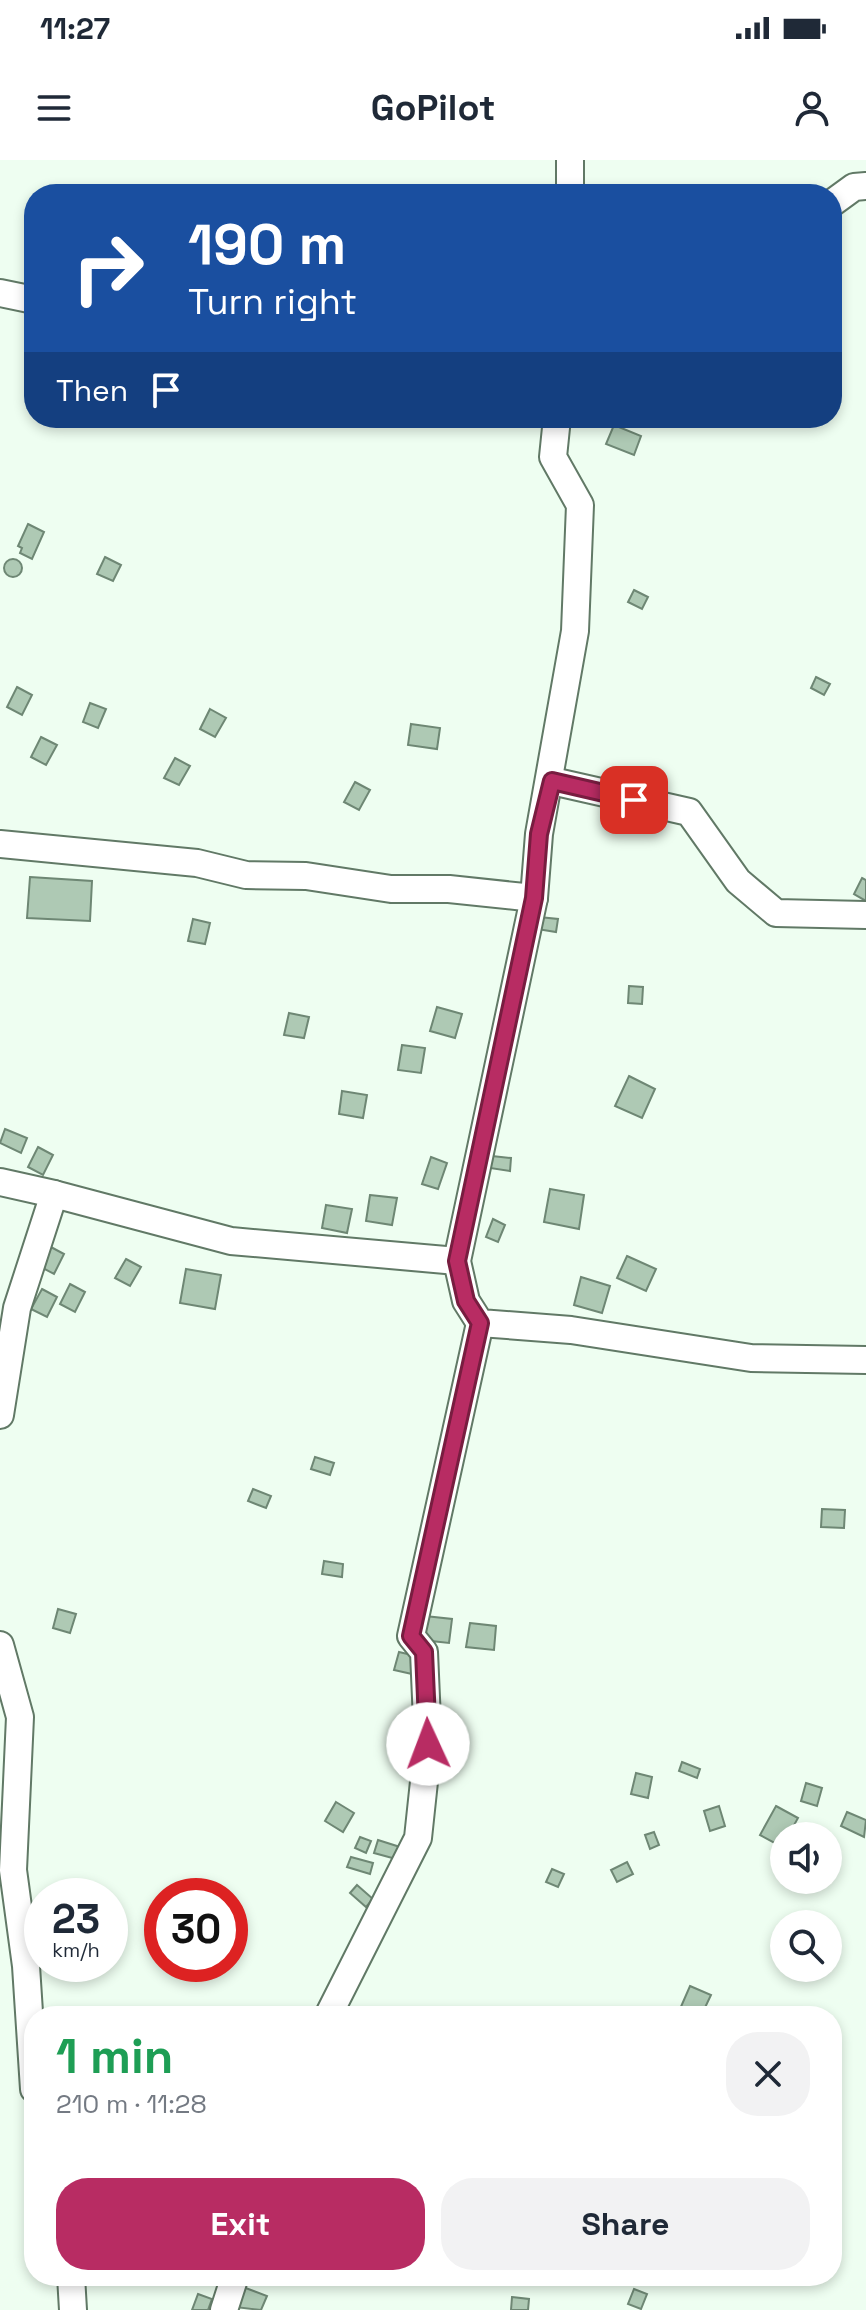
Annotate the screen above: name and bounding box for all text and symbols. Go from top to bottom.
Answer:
text: 11:27 [40,9,110,48]
text: GoPilot [371,85,495,131]
icon: menu [32,86,76,130]
icon: person [790,86,834,130]
text: 190 m [188,209,346,280]
icon: right [56,216,160,320]
text: Turn right [188,279,357,325]
icon: arrive [144,368,188,412]
text: Then [56,371,128,410]
pin [600,766,668,834]
icon: arrive [612,778,656,822]
position arrow [386,1702,470,1786]
map controls [770,1822,842,1982]
button: sound [770,1822,842,1894]
speed limit sign: 30 [144,1878,248,1982]
text: 23 [52,1894,100,1945]
button: search [770,1910,842,1982]
text: km/h [52,1937,100,1963]
text: 1 min [56,2026,173,2087]
button: close [726,2032,810,2116]
text: 210 m · 11:28 [56,2087,207,2121]
button: Exit [56,2178,425,2270]
button: Share [441,2178,810,2270]

